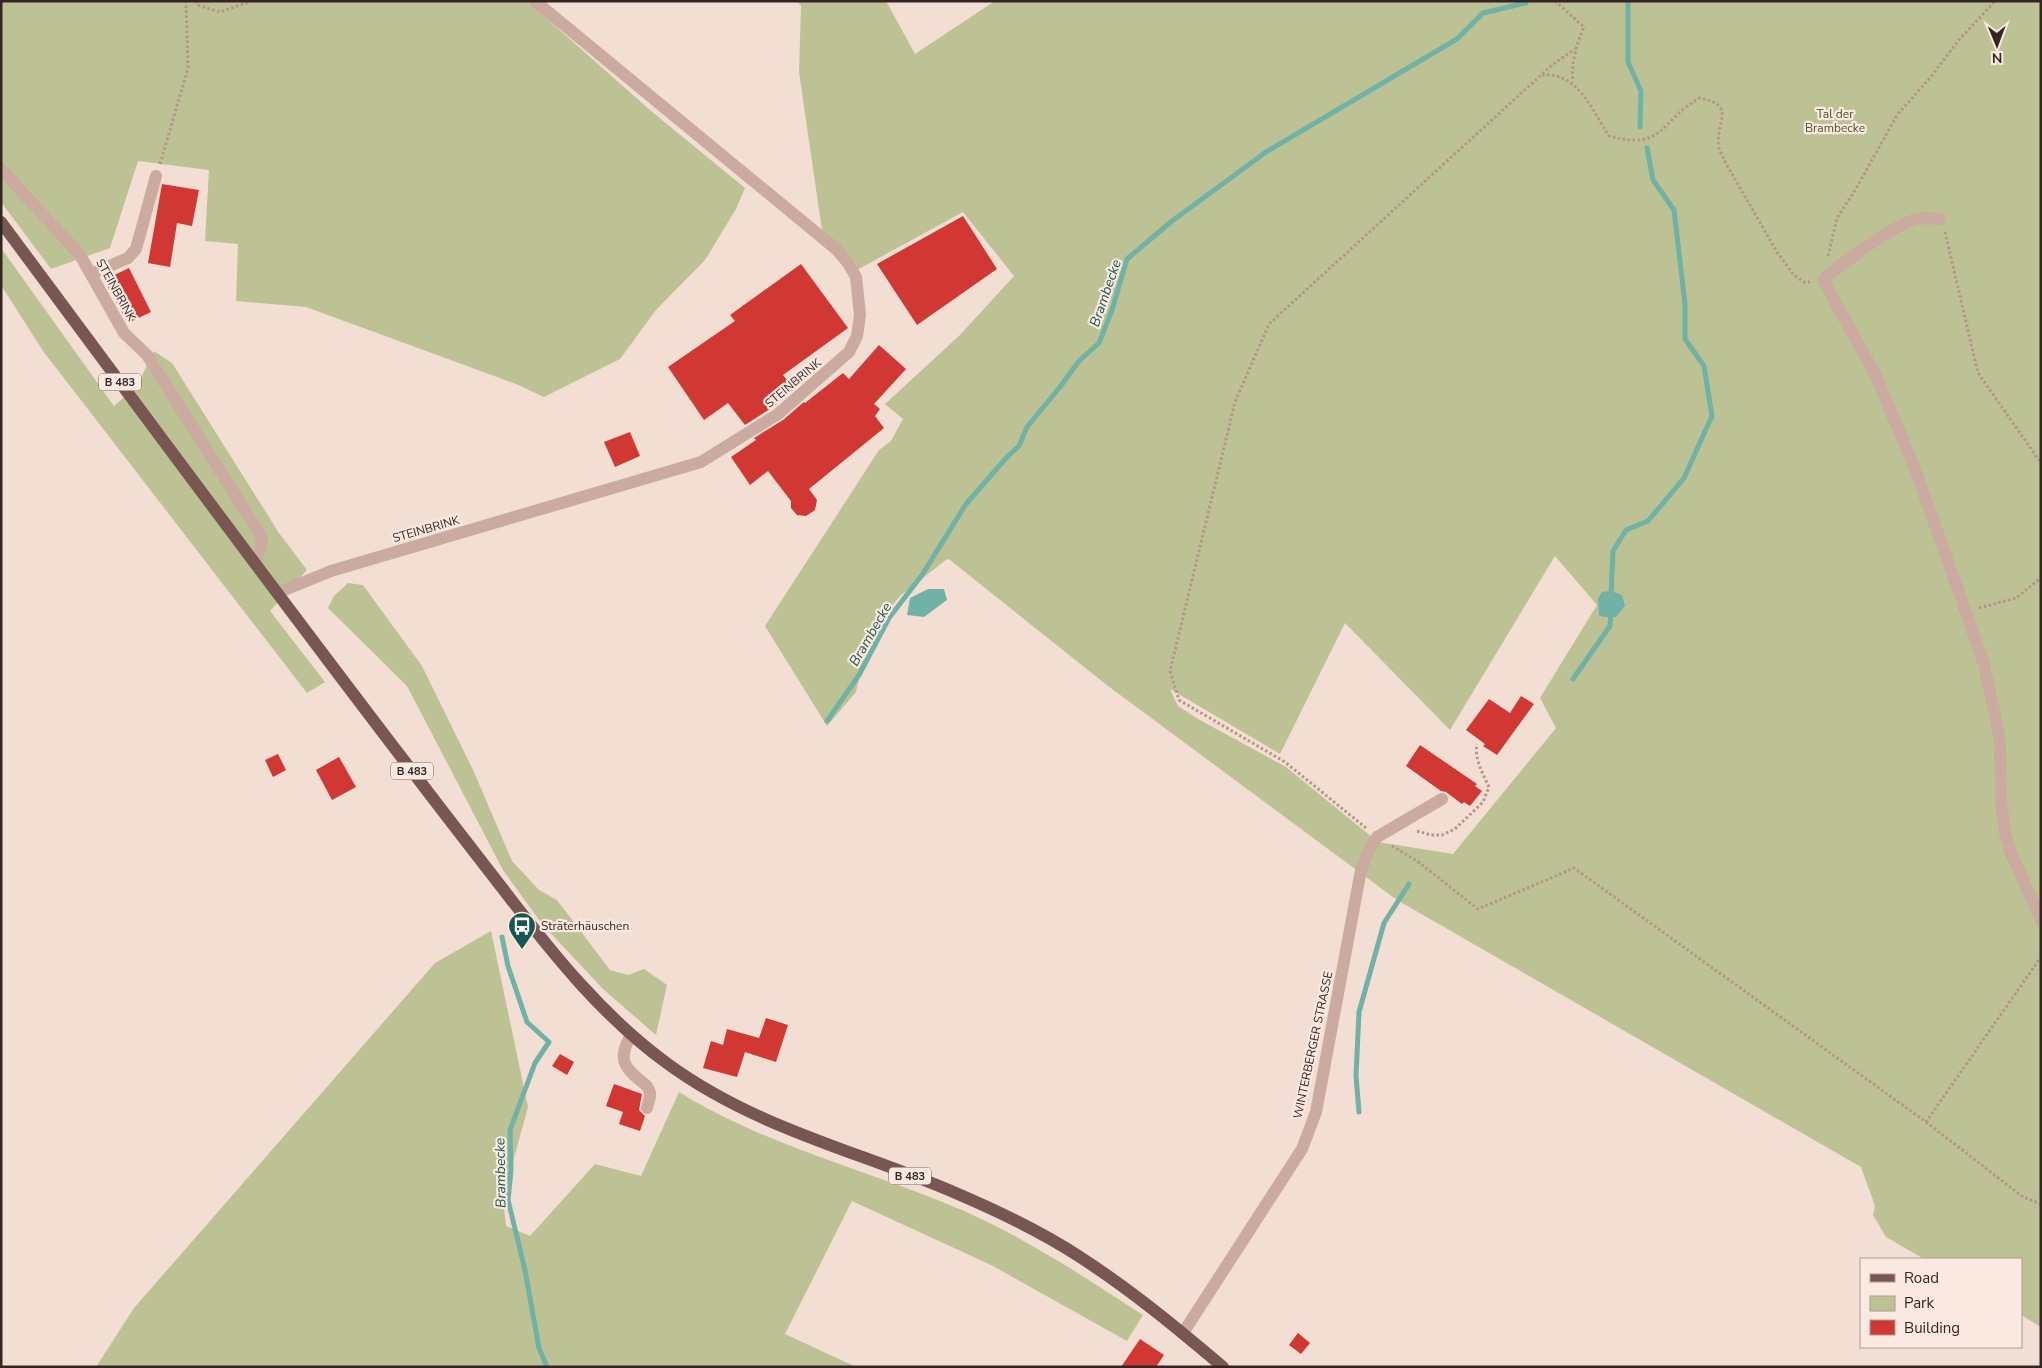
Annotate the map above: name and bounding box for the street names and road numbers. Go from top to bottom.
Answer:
street label: STEINBRINK [92,256,140,324]
street label: STEINBRINK [761,354,825,411]
road number: B 483 [99,374,141,391]
street label: STEINBRINK [391,512,462,546]
road number: B 483 [391,762,433,779]
street label: WINTERBERGER STRASSE [1290,970,1336,1120]
road number: B 483 [889,1168,931,1184]

